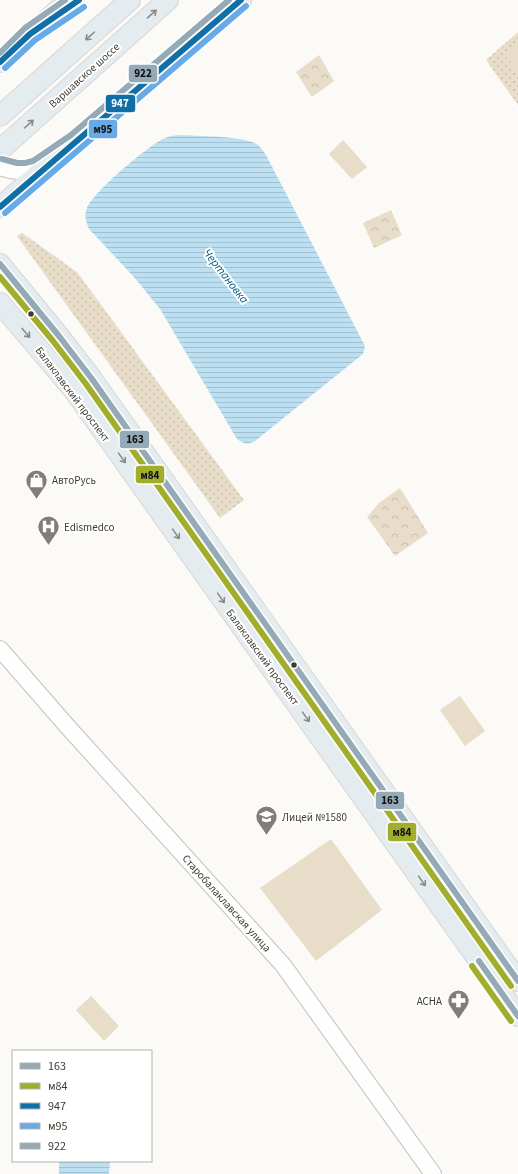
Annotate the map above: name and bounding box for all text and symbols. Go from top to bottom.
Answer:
one-way arrow [146,9,157,18]
one-way arrow [85,31,95,40]
street label: Варшавское шоссе [46,39,123,111]
line badge: 922 [128,64,158,83]
text: 922 [134,66,152,81]
line badge: 947 [105,94,136,113]
text: 947 [111,96,129,111]
one-way arrow [24,119,34,129]
line badge: м95 [88,119,118,139]
text: м95 [94,122,113,137]
water label: Чертановка [199,245,253,308]
unlabelled marker [26,309,36,319]
one-way arrow [21,328,30,338]
street label: Балаклавский проспект [32,344,113,445]
line badge: 163 [119,430,150,449]
text: 163 [126,432,144,447]
one-way arrow [118,452,126,463]
line badge: м84 [135,465,165,484]
shop icon: АвтоРусь [24,467,50,500]
text: м84 [141,468,160,483]
place label: АвтоРусь [52,473,96,488]
hospital icon: Edismedco [35,514,61,547]
place label: Edismedco [64,520,115,535]
one-way arrow [172,528,180,539]
one-way arrow [217,592,225,603]
street label: Балаклавский проспект [222,606,303,709]
unlabelled marker [289,660,299,670]
one-way arrow [302,711,310,722]
line badge: 163 [375,791,405,810]
text: 163 [381,793,399,808]
school or university icon: Лицей №1580 [254,804,280,837]
place label: Лицей №1580 [282,810,347,825]
line badge: м84 [387,822,417,842]
text: м84 [393,825,412,840]
street label: Старобалаклавская улица [179,851,274,955]
one-way arrow [418,875,426,886]
pharmacy icon: АСНА [445,988,471,1021]
place label: АСНА [417,994,442,1009]
legend [12,1050,152,1162]
text: 163 [48,1058,66,1075]
text: м84 [48,1078,68,1095]
text: 947 [48,1098,66,1115]
text: м95 [48,1118,68,1135]
text: 922 [48,1138,66,1155]

